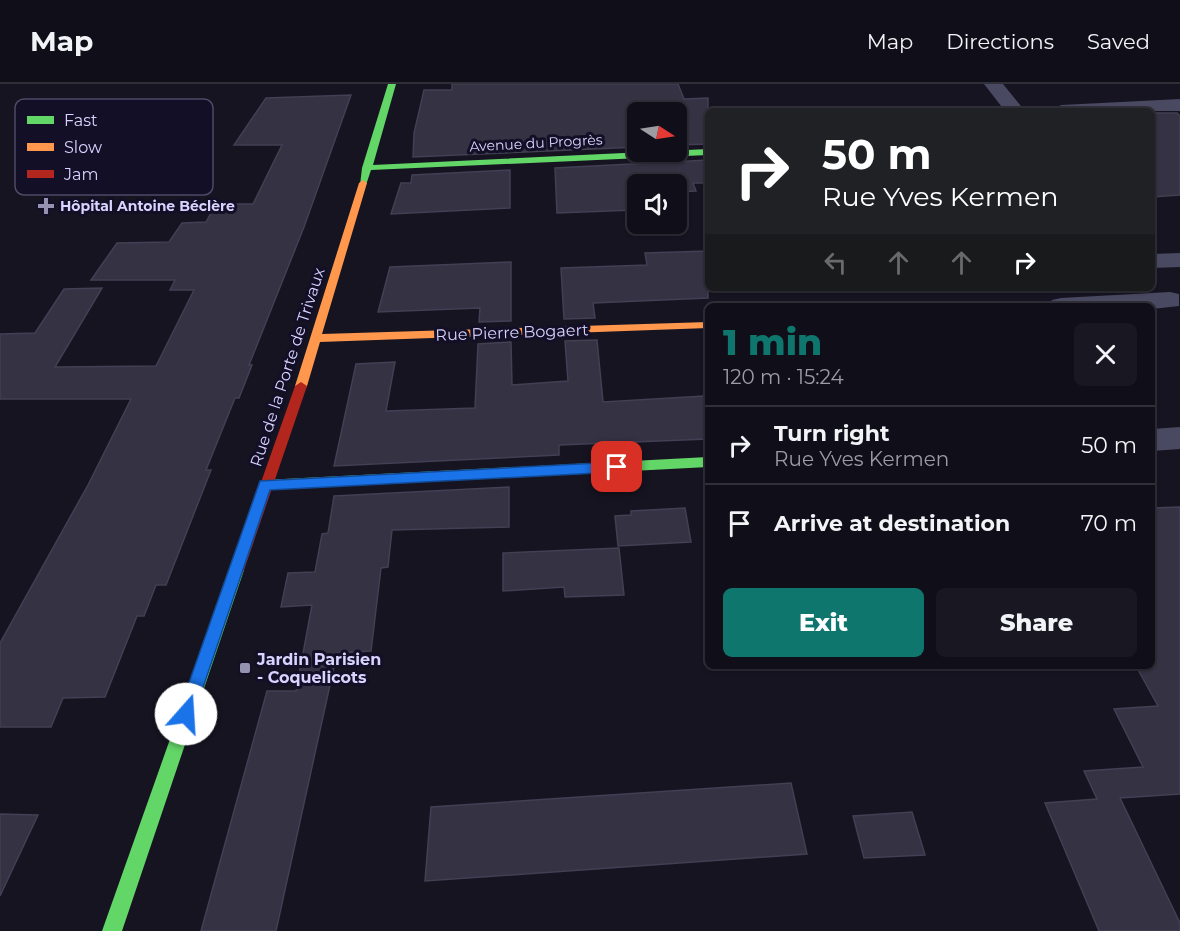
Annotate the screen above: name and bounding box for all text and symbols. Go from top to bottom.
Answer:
text: Map [30,24,93,58]
text: Map [867,29,913,54]
text: Directions [946,29,1054,54]
text: Saved [1087,29,1150,54]
legend [15,99,213,195]
north arrow [627,102,687,162]
map controls [627,102,687,234]
text: Fast [64,111,98,130]
text: 50 m [822,128,931,180]
street label: Avenue du Progrès [469,131,603,155]
icon: right [723,132,801,210]
text: Slow [64,138,102,157]
text: Jam [63,165,98,184]
button: sound [627,174,687,234]
text: Rue Yves Kermen [822,180,1059,213]
marker: Hôpital Antoine Béclère [37,197,55,215]
place label: Hôpital Antoine Béclère [60,197,235,215]
icon: left [819,246,852,279]
icon: ahead [882,246,915,279]
icon: ahead [945,246,978,279]
icon: right [1008,246,1041,279]
street label: Rue de la Porte de Trivaux [246,265,329,469]
street label: Rue Pierre Bogaert [435,320,589,345]
text: 1 min [723,320,822,364]
button: close [1074,323,1137,386]
text: 120 m · 15:24 [723,365,844,389]
text: Turn right [774,420,889,447]
icon: right [723,429,756,462]
text: 50 m [1081,432,1137,459]
pin [591,441,642,492]
text: Rue Yves Kermen [774,447,949,471]
icon: arrive [600,450,633,483]
icon: arrive [723,507,756,540]
text: Arrive at destination [774,510,1010,537]
text: 70 m [1081,510,1137,537]
button: Exit [723,588,924,657]
button: Share [936,588,1137,657]
place label: Jardin Parisien - Coquelicots [256,650,381,687]
marker: Jardin Parisien - Coquelicots [238,661,252,675]
position arrow [154,682,218,746]

